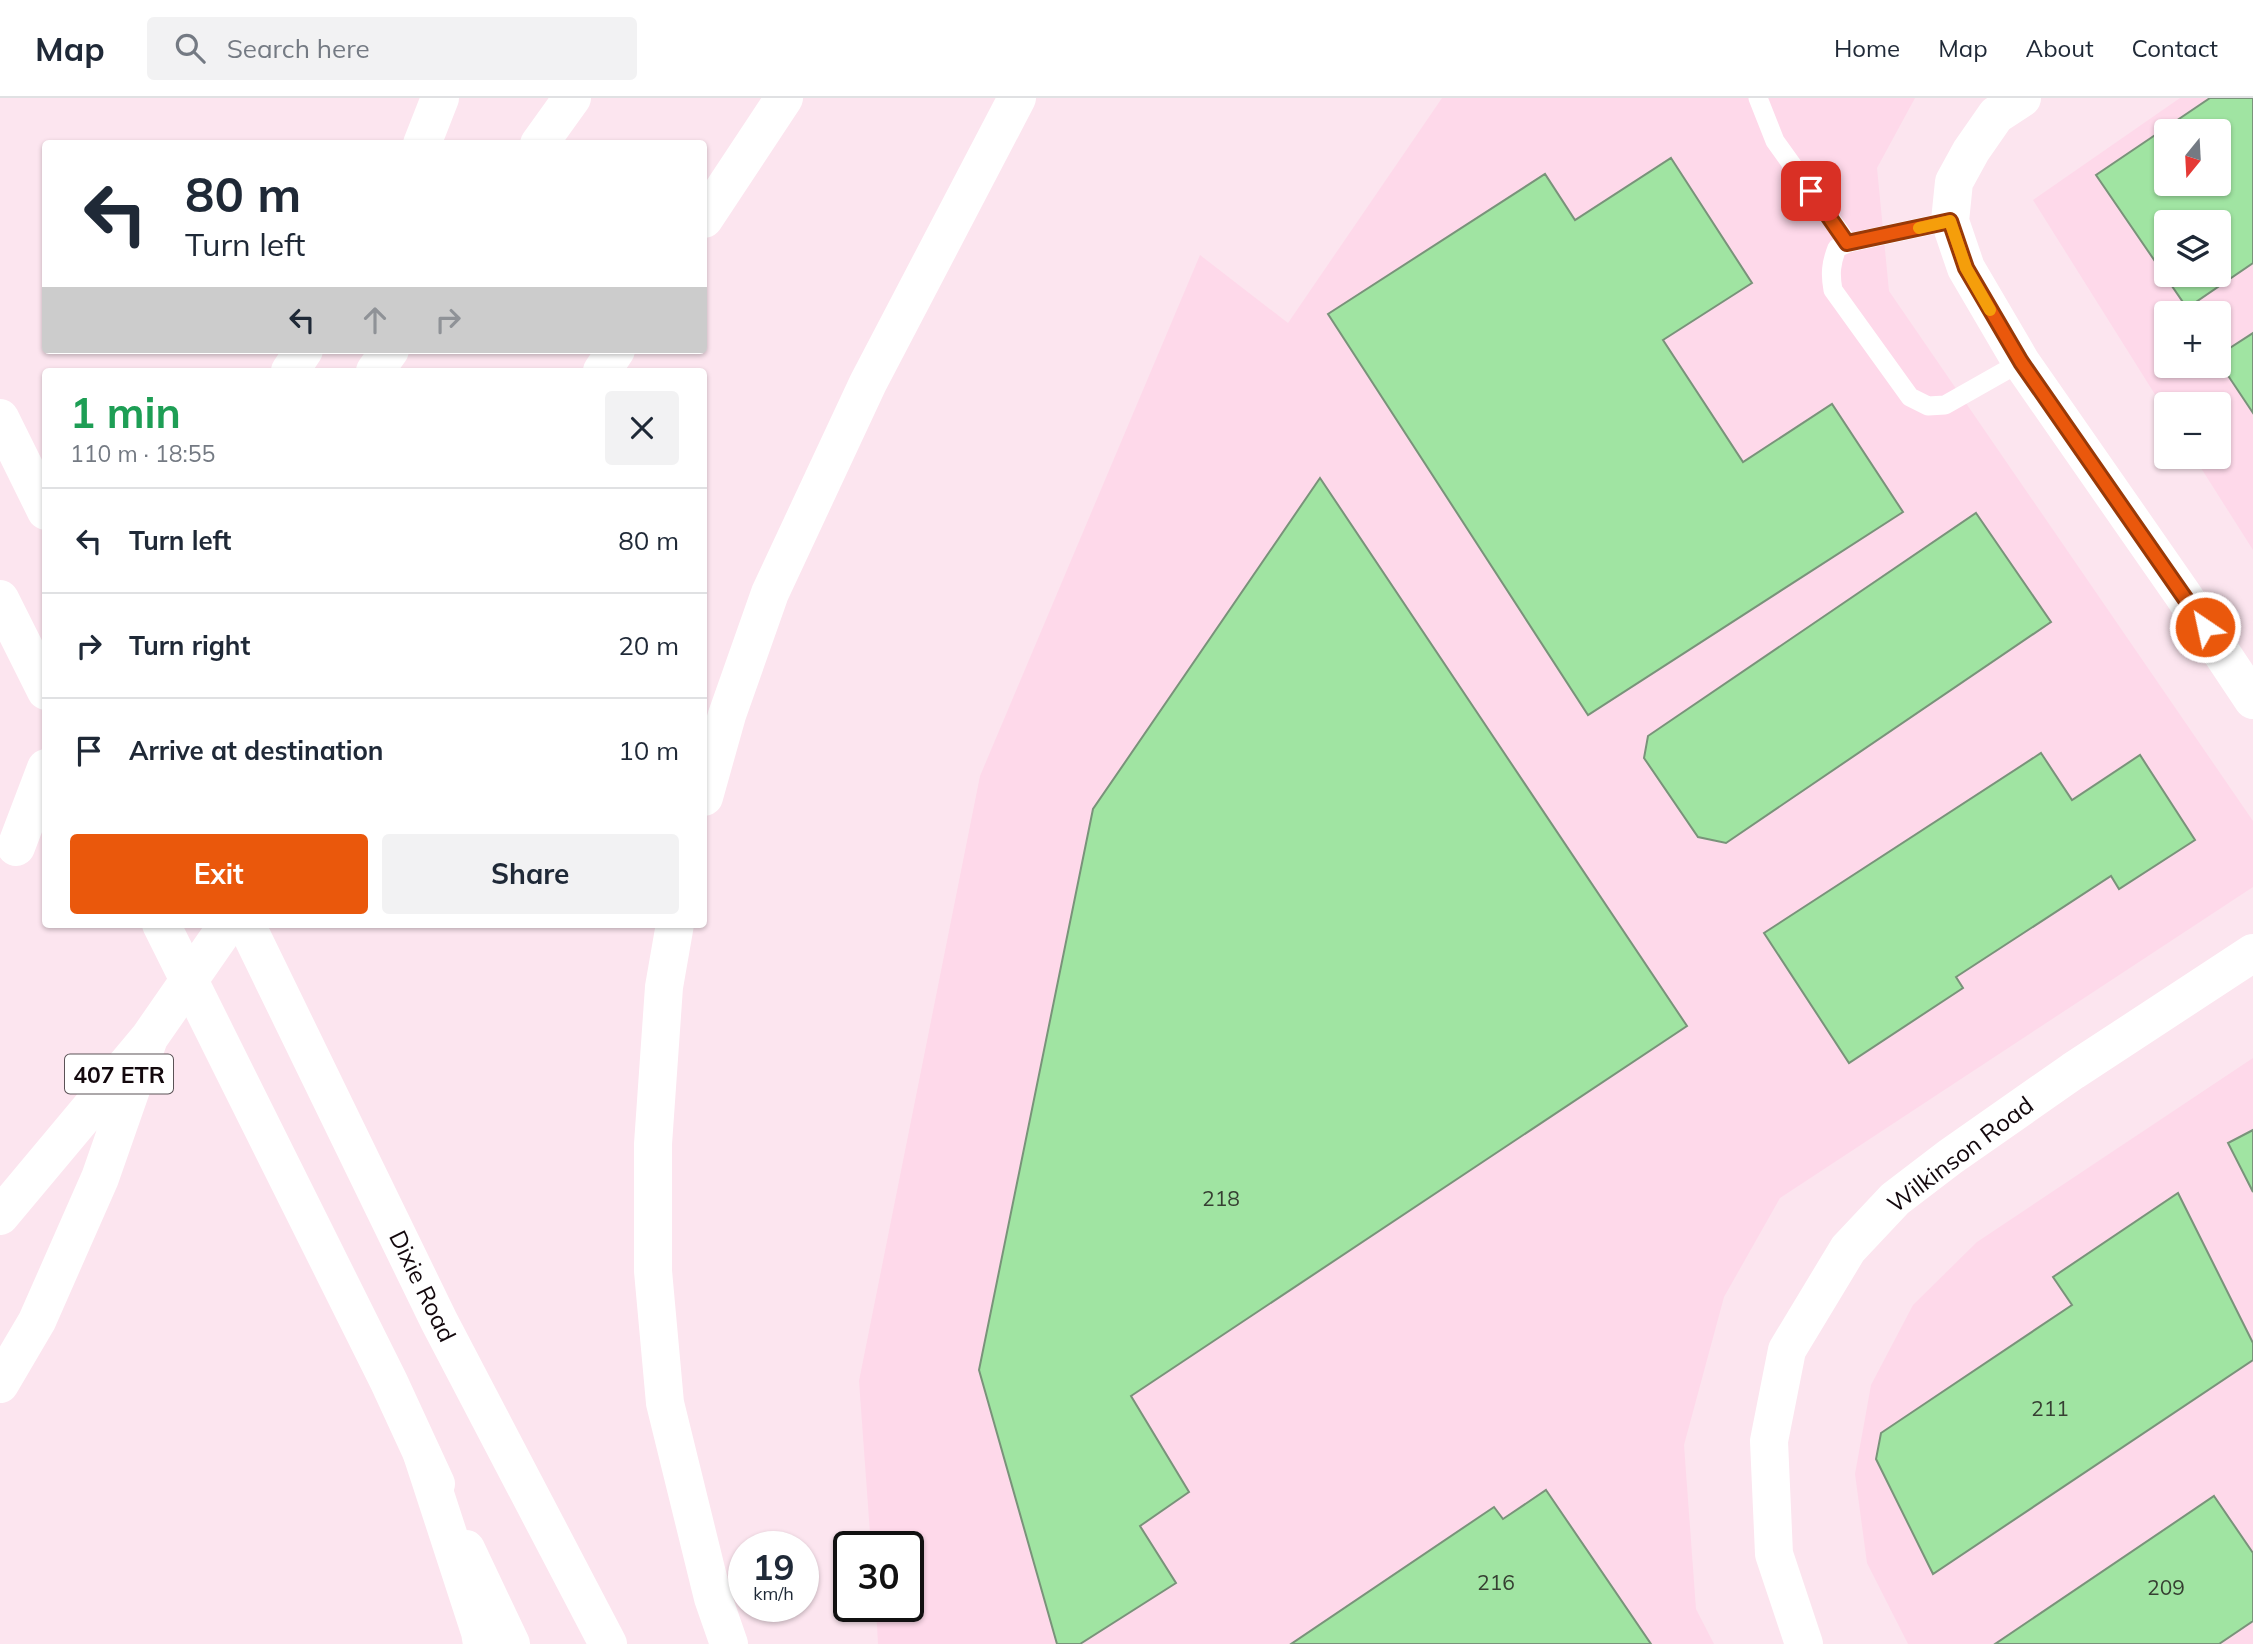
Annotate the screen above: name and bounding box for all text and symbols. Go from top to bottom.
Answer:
search box [147,17,637,80]
text: Map [35,28,105,69]
icon: search [171,29,209,67]
text: Search here [227,32,370,65]
text: Home [1834,33,1900,63]
text: Map [1938,33,1988,63]
text: About [2026,33,2094,63]
text: Contact [2132,33,2218,63]
north arrow [2154,119,2231,196]
map controls [2154,119,2231,469]
pin [1781,161,1841,221]
text: 80 m [185,163,301,224]
icon: left [70,168,161,259]
icon: arrive [1792,172,1830,210]
button: layers [2154,210,2231,287]
text: Turn left [185,224,305,264]
icon: left [283,301,321,339]
icon: ahead [356,301,394,339]
icon: right [429,301,467,339]
button: + [2154,301,2231,378]
text: 1 min [70,386,181,439]
button: close [605,391,679,465]
button: − [2154,392,2231,469]
text: 110 m · 18:55 [70,439,215,468]
icon: left [70,522,108,560]
text: Turn left [129,524,231,557]
text: 80 m [618,524,679,557]
position arrow [2168,590,2242,664]
icon: right [70,627,108,665]
text: Turn right [129,629,250,662]
text: 20 m [618,629,679,662]
icon: arrive [70,732,108,770]
text: Arrive at destination [129,734,384,767]
text: 10 m [618,734,679,767]
button: Exit [70,834,368,914]
button: Share [382,834,679,914]
road number: 407 ETR [65,1054,173,1093]
street label: Wilkinson Road [1881,1089,2039,1219]
house number: 218 [1202,1185,1240,1211]
street label: Dixie Road [383,1225,463,1347]
house number: 211 [2031,1395,2069,1421]
speed limit sign: 30 [833,1531,924,1622]
text: 19 [752,1545,795,1589]
house number: 216 [1477,1569,1515,1595]
house number: 209 [2147,1574,2185,1600]
text: km/h [753,1582,794,1605]

